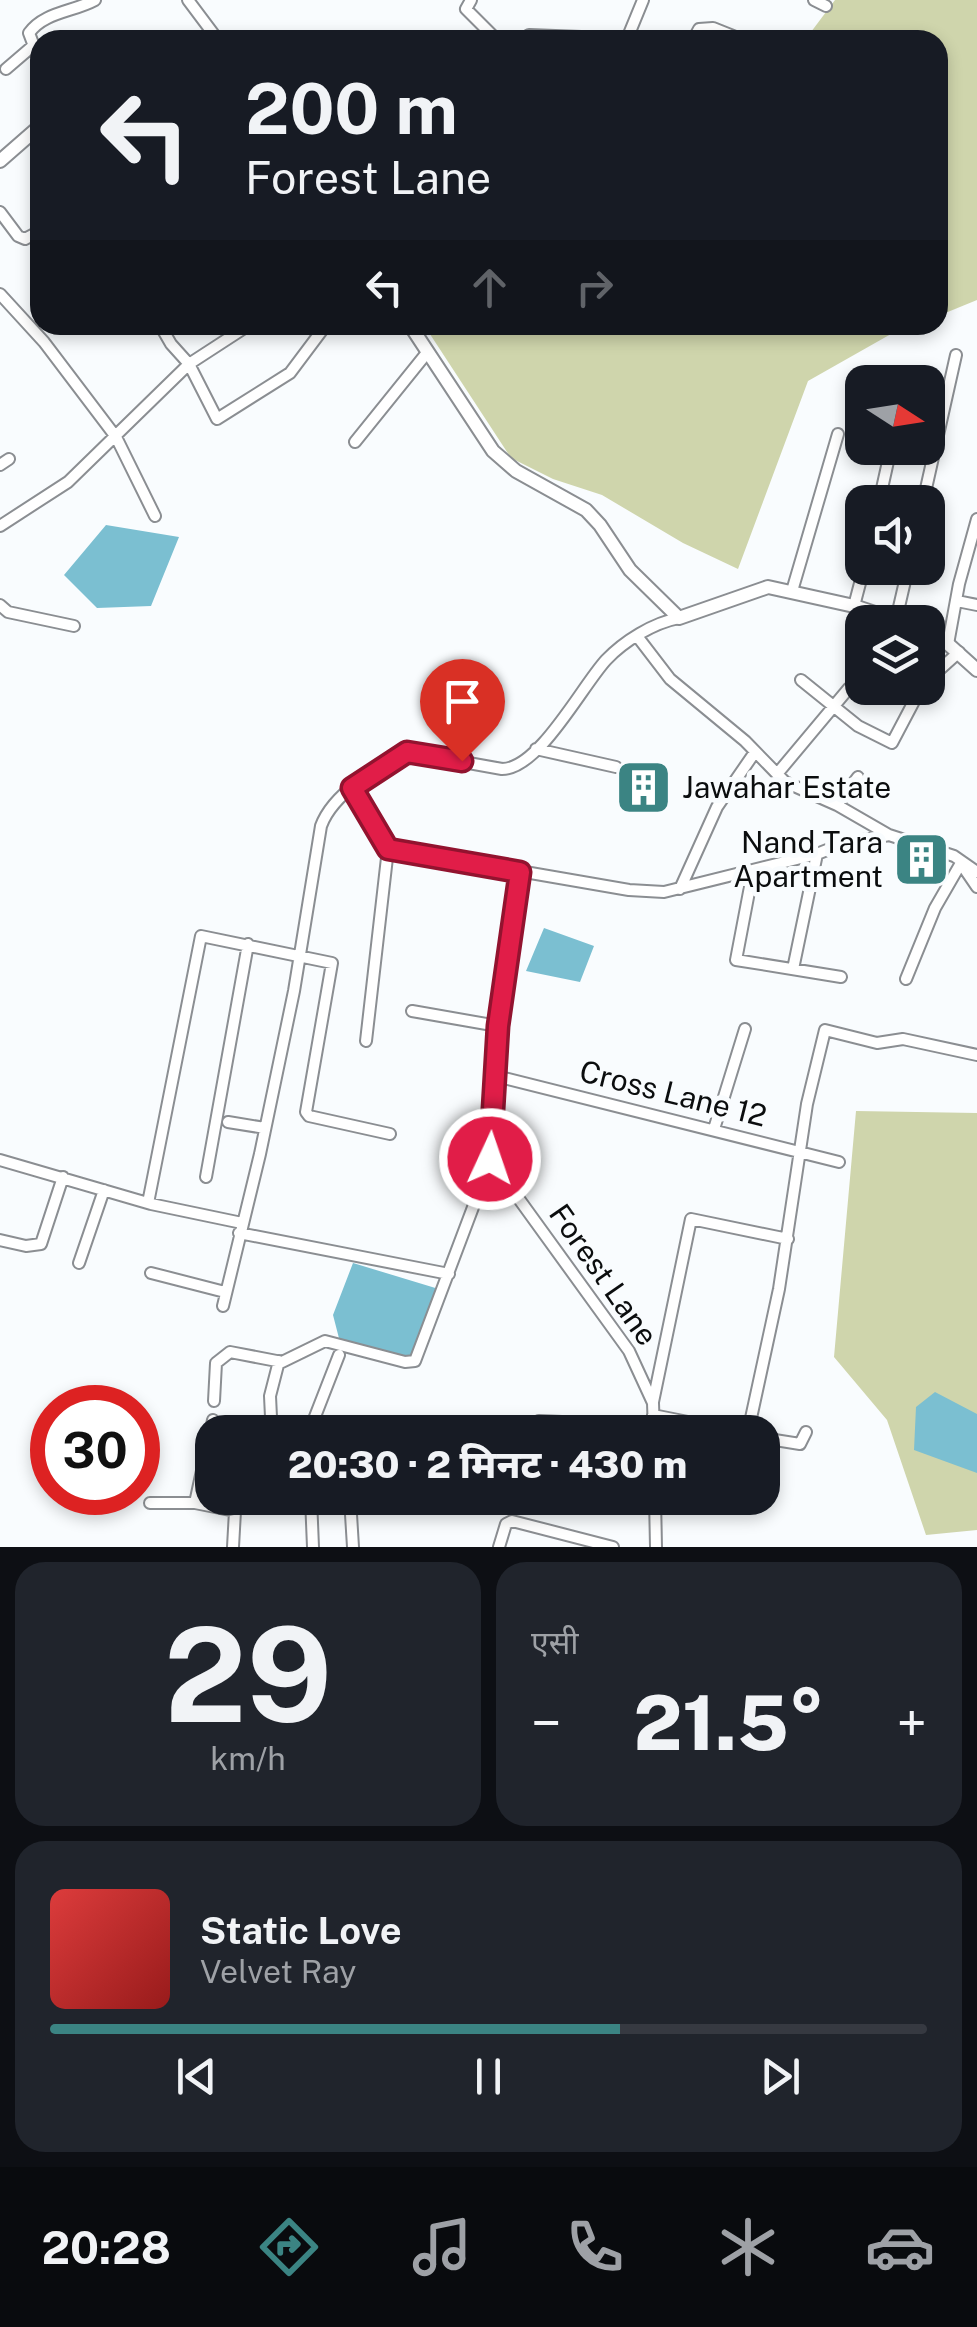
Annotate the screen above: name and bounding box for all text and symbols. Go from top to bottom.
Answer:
text: 200 m [245,67,458,150]
icon: left [80,70,210,200]
text: Forest Lane [245,151,491,204]
icon: left [357,260,412,315]
icon: ahead [462,260,517,315]
icon: right [567,260,622,315]
north arrow [845,365,945,465]
map controls [845,365,945,705]
button: sound [845,485,945,585]
button: layers [845,605,945,705]
pin [420,659,505,762]
icon: arrive [435,674,490,729]
building icon: Jawahar Estate [613,758,673,818]
place label: Jawahar Estate [682,769,891,805]
place label: Nand Tara Apartment [733,824,883,894]
building icon: Nand Tara Apartment [892,830,952,890]
street label: Cross Lane 12 [576,1052,770,1134]
position arrow [438,1107,542,1211]
street label: Forest Lane [542,1197,666,1352]
speed limit sign: 30 [30,1385,160,1515]
text: 20:30 · 2 मिनट · 430 m [288,1442,687,1487]
text: 29 [164,1599,332,1751]
text: एसी [531,1624,579,1661]
text: 21.5° [633,1679,825,1767]
text: − [531,1691,562,1755]
text: + [897,1691,927,1755]
text: km/h [210,1740,286,1777]
text: Static Love [200,1908,402,1953]
text: Velvet Ray [200,1953,356,1990]
icon: previous [169,2049,224,2104]
icon: pause [461,2049,516,2104]
icon: next [753,2049,808,2104]
icon: directions [254,2212,324,2282]
icon: music [407,2212,477,2282]
icon: phone [560,2212,630,2282]
icon: climate [713,2212,783,2282]
icon: car [865,2212,935,2282]
text: 20:28 [41,2221,171,2274]

